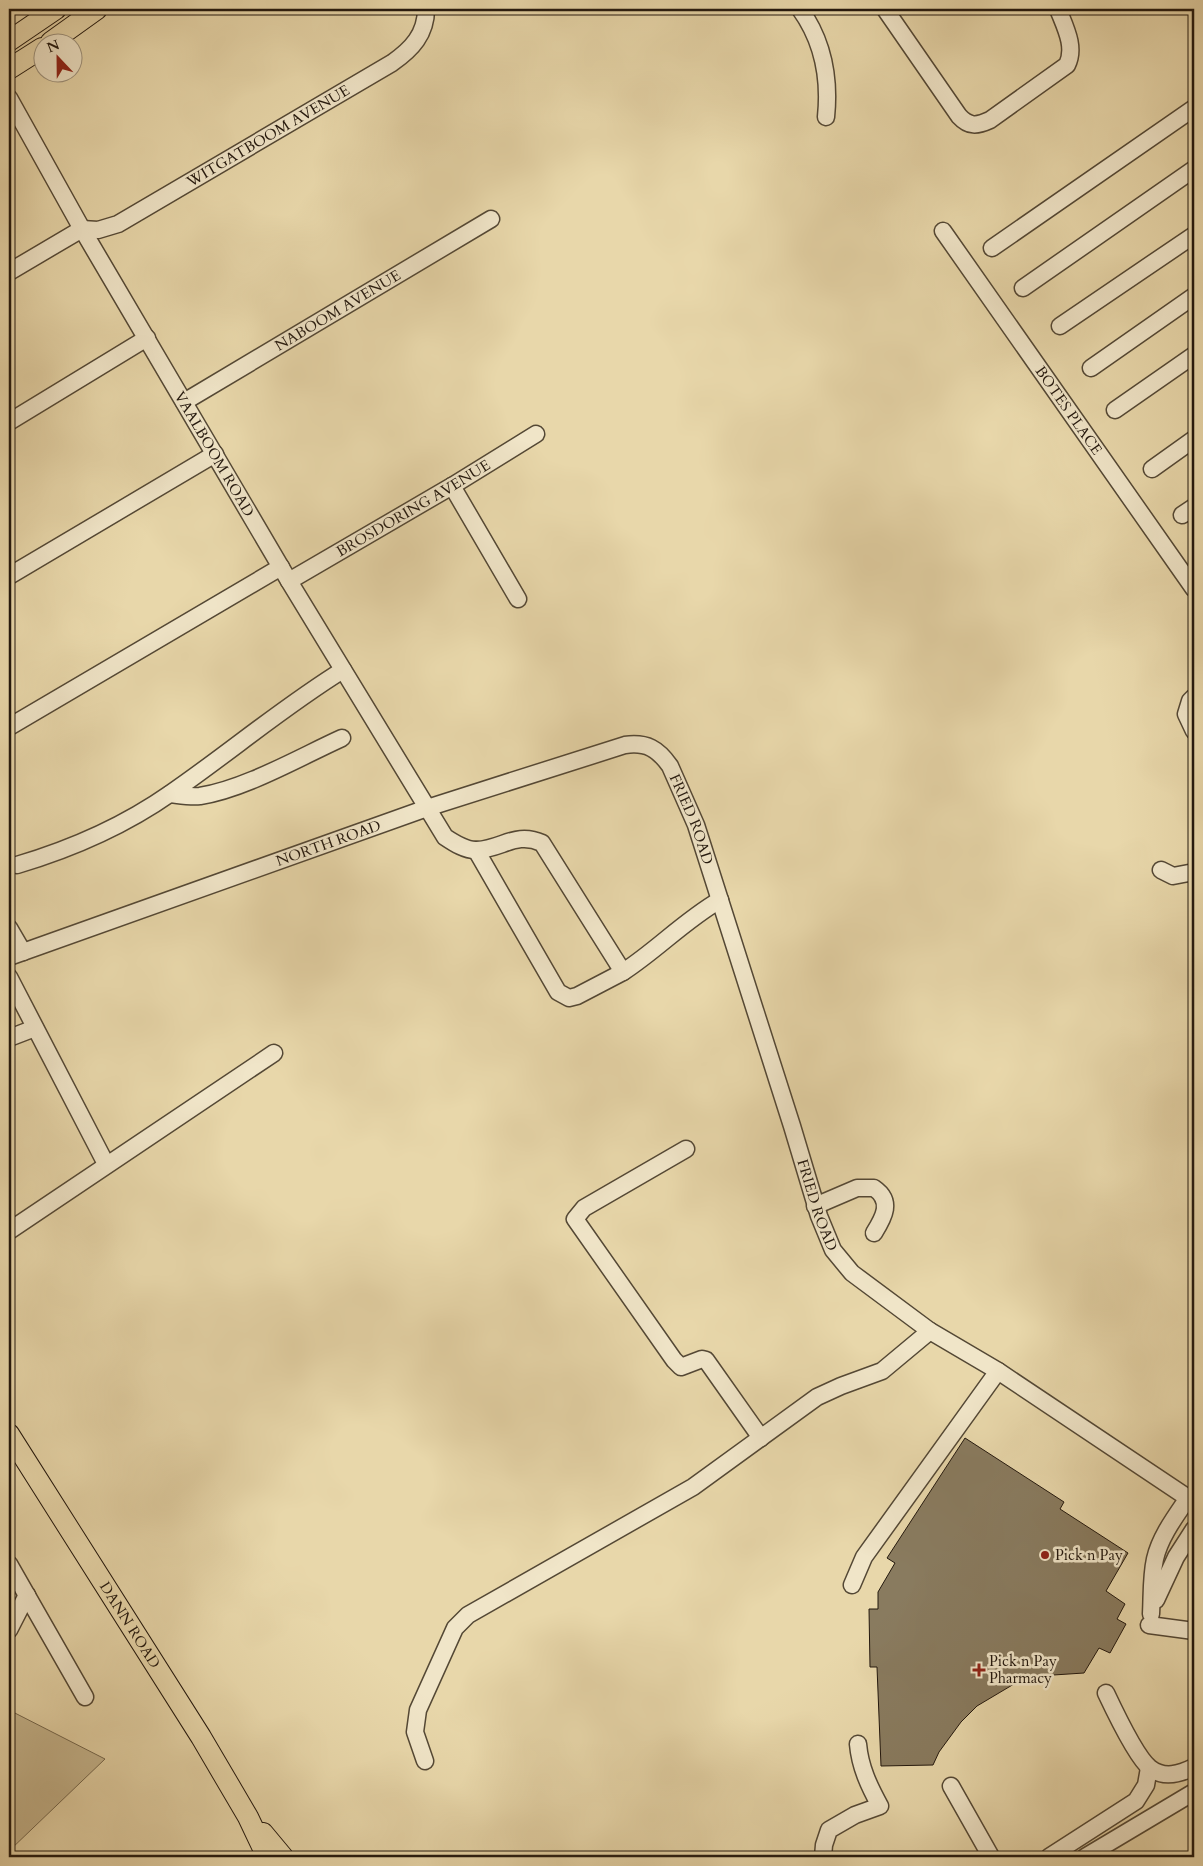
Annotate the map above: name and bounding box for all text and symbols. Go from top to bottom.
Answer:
north arrow [32,32,82,82]
text: N [44,35,63,57]
street label: WITGATBOOM AVENUE [182,80,353,192]
street label: NABOOM AVENUE [271,265,404,356]
street label: BOTES PLACE [1031,362,1107,459]
street label: VAALBOOM ROAD [170,388,259,520]
street label: BROSDORING AVENUE [332,455,494,561]
street label: FRIED ROAD [665,771,718,867]
street label: NORTH ROAD [273,815,383,871]
street label: FRIED ROAD [793,1157,842,1254]
place label: Pick n Pay [1055,1545,1123,1565]
marker: Pick n Pay [1039,1549,1051,1561]
street label: DANN ROAD [95,1578,165,1672]
place label: Pick n Pay Pharmacy [989,1651,1057,1688]
marker: Pick n Pay Pharmacy [973,1664,985,1676]

